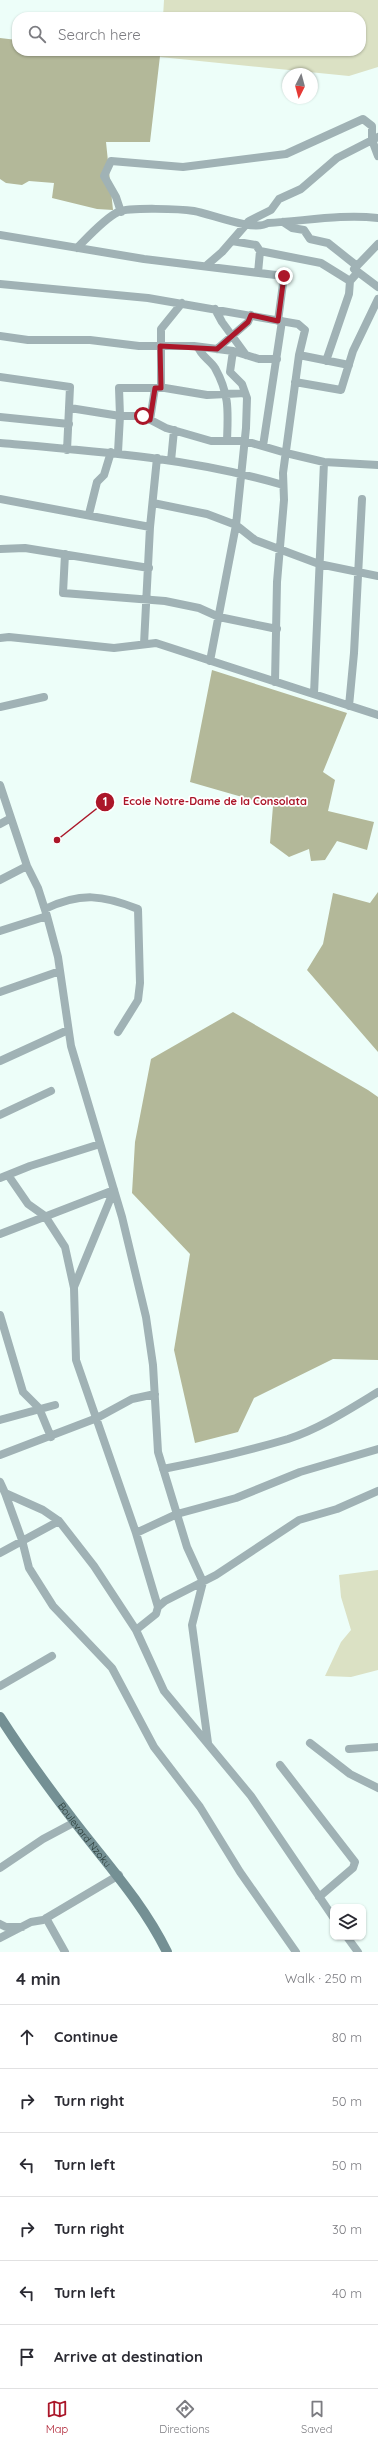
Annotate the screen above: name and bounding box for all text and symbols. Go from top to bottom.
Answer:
search box [12,12,366,56]
icon: search [26,23,48,45]
text: Search here [58,25,141,44]
north arrow [282,68,318,104]
route end [275,267,293,285]
route start [134,407,152,425]
callout: Ecole Notre-Dame de la Consolata [95,790,315,813]
text: 1 [103,794,107,809]
text: Ecole Notre-Dame de la Consolata [123,794,307,808]
street label: Boulevard Nzoku [55,1800,114,1870]
map controls [330,1904,366,1940]
button: layers [330,1904,366,1940]
text: 4 min [16,1968,61,1989]
text: Walk · 250 m [285,1970,362,1986]
icon: ahead [16,2026,38,2048]
text: Continue [54,2027,118,2046]
text: 80 m [332,2029,362,2045]
icon: right [16,2090,38,2112]
text: Turn right [54,2091,125,2110]
text: 50 m [332,2093,362,2109]
icon: left [16,2154,38,2176]
text: Turn left [54,2155,116,2174]
text: 50 m [332,2157,362,2173]
icon: right [16,2218,38,2240]
text: Turn right [54,2219,125,2238]
text: 30 m [332,2221,362,2237]
icon: left [16,2282,38,2304]
text: Turn left [54,2283,116,2302]
text: 40 m [332,2285,362,2301]
icon: arrive [16,2346,38,2368]
text: Arrive at destination [54,2347,203,2366]
tab: Map [46,2398,68,2436]
tab: Directions [159,2398,210,2436]
tab: Saved [301,2398,332,2436]

